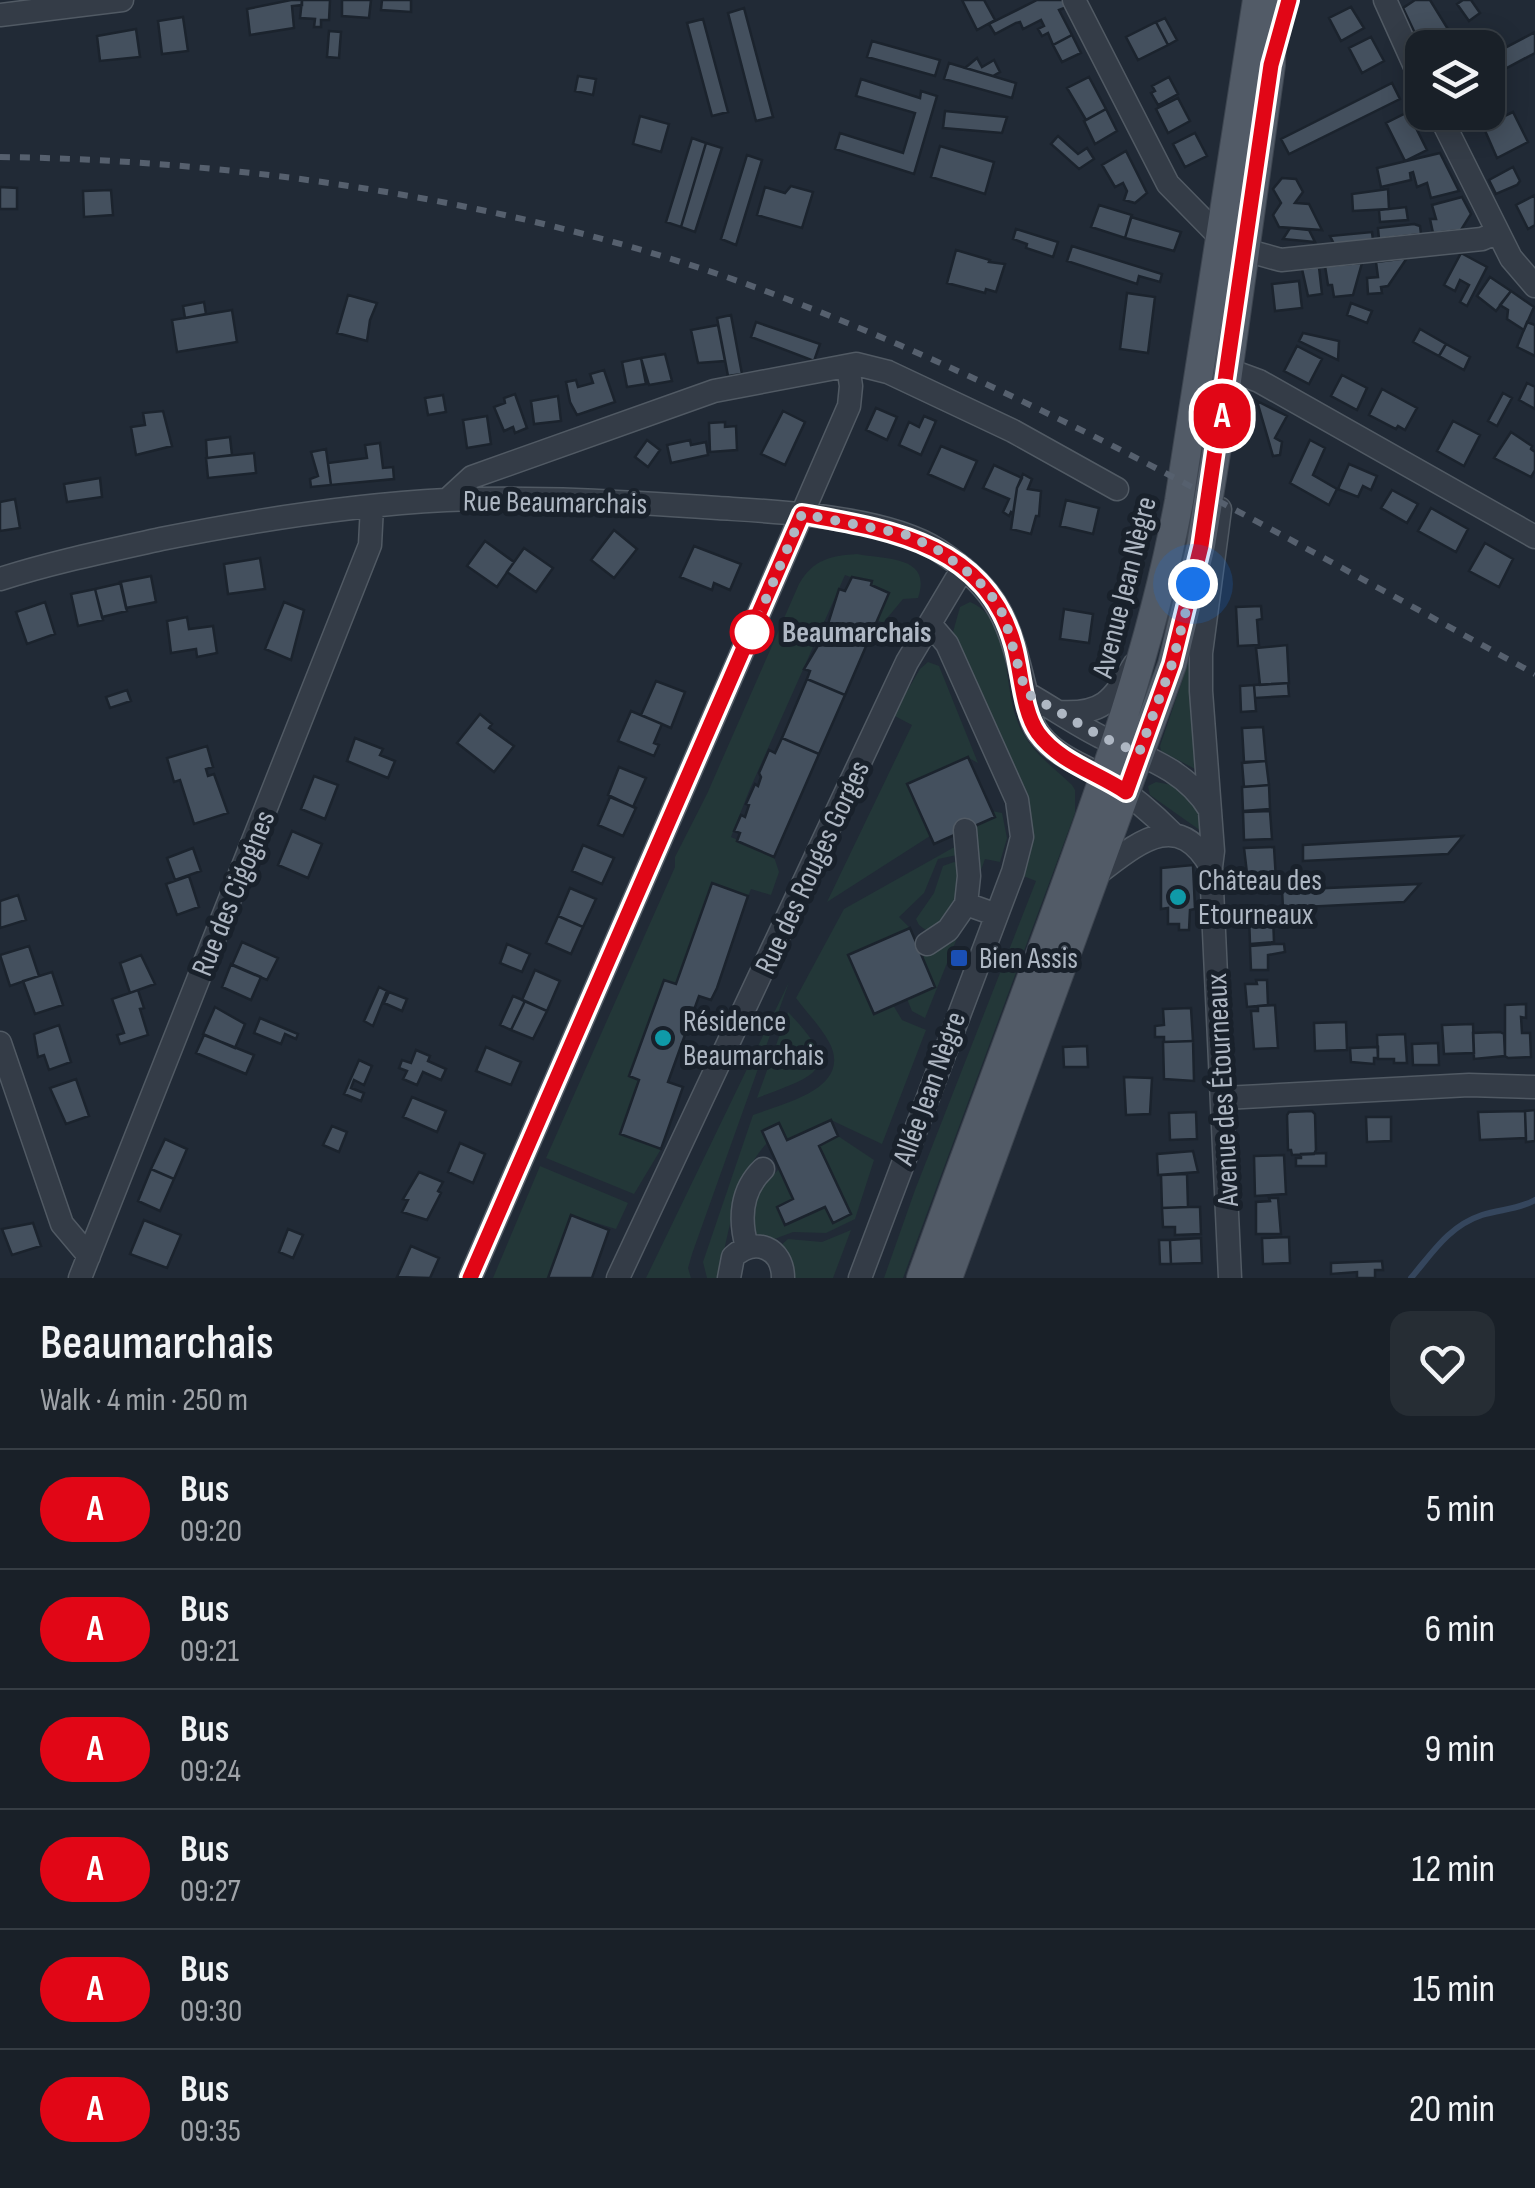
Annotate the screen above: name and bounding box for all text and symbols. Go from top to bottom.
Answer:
map controls [1405,30,1505,130]
button: layers [1405,30,1505,130]
line badge: A [1190,384,1254,448]
text: A [1214,395,1230,438]
street label: Rue Beaumarchais [462,483,647,523]
street label: Avenue Jean Nègre [1085,493,1165,682]
your location [1168,559,1218,609]
marker: Beaumarchais [731,611,773,653]
place label: Beaumarchais [782,615,931,651]
street label: Rue des Rouges Gorges [748,755,878,980]
street label: Rue des Cigognes [184,805,283,981]
place label: Château des Etourneaux [1198,863,1322,933]
marker: Château des Etourneaux [1167,886,1189,908]
place label: Bien Assis [979,941,1078,977]
marker: Bien Assis [948,947,970,969]
street label: Avenue des Étourneaux [1199,972,1247,1208]
place label: Résidence Beaumarchais [683,1004,824,1074]
street label: Allée Jean Nègre [885,1007,974,1171]
marker: Résidence Beaumarchais [652,1027,674,1049]
button: heart [1390,1311,1495,1416]
text: Beaumarchais [40,1315,274,1372]
text: Walk · 4 min · 250 m [40,1381,248,1420]
text: Bus [180,1467,229,1512]
text: 5 min [1426,1487,1495,1532]
text: A [87,1488,103,1531]
text: 09:20 [180,1512,242,1551]
text: Bus [180,1587,229,1632]
text: 6 min [1425,1607,1495,1652]
text: A [87,1608,103,1651]
text: 09:21 [180,1632,239,1671]
text: Bus [180,1707,229,1752]
text: 9 min [1424,1727,1495,1772]
text: A [87,1728,103,1771]
text: 09:24 [180,1752,241,1791]
text: Bus [180,1827,229,1872]
text: 12 min [1412,1847,1495,1892]
text: A [87,1848,103,1891]
text: 09:27 [180,1872,241,1911]
text: Bus [180,1947,229,1992]
text: 15 min [1413,1967,1495,2012]
text: A [87,1968,103,2011]
text: 09:30 [180,1992,242,2031]
text: Bus [180,2067,229,2112]
text: 20 min [1409,2087,1495,2132]
text: A [87,2088,103,2131]
text: 09:35 [180,2112,241,2151]

